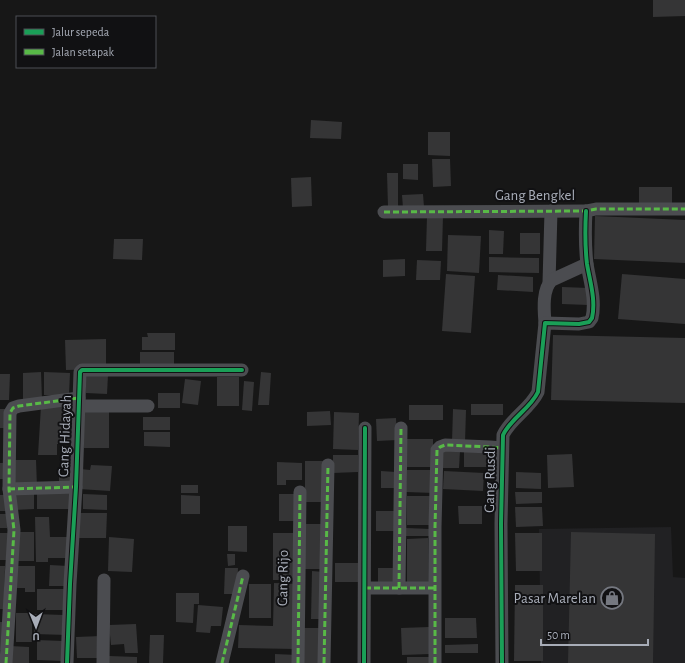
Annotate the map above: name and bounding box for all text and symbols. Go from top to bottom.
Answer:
legend [16,16,156,68]
text: Jalur sepeda [52,26,110,38]
text: Jalan setapak [52,46,115,58]
street label: Gang Bengkel [495,188,575,203]
street label: Gang Hidayah [56,395,74,477]
street label: Gang Rusdi [482,447,498,513]
street label: Gang Rijo [275,550,291,606]
shop icon: Pasar Marelan [599,585,625,611]
place label: Pasar Marelan [514,591,596,606]
north arrow [16,607,56,647]
scale bar [541,621,648,647]
text: 50 m [547,629,570,641]
text: U [33,631,40,642]

